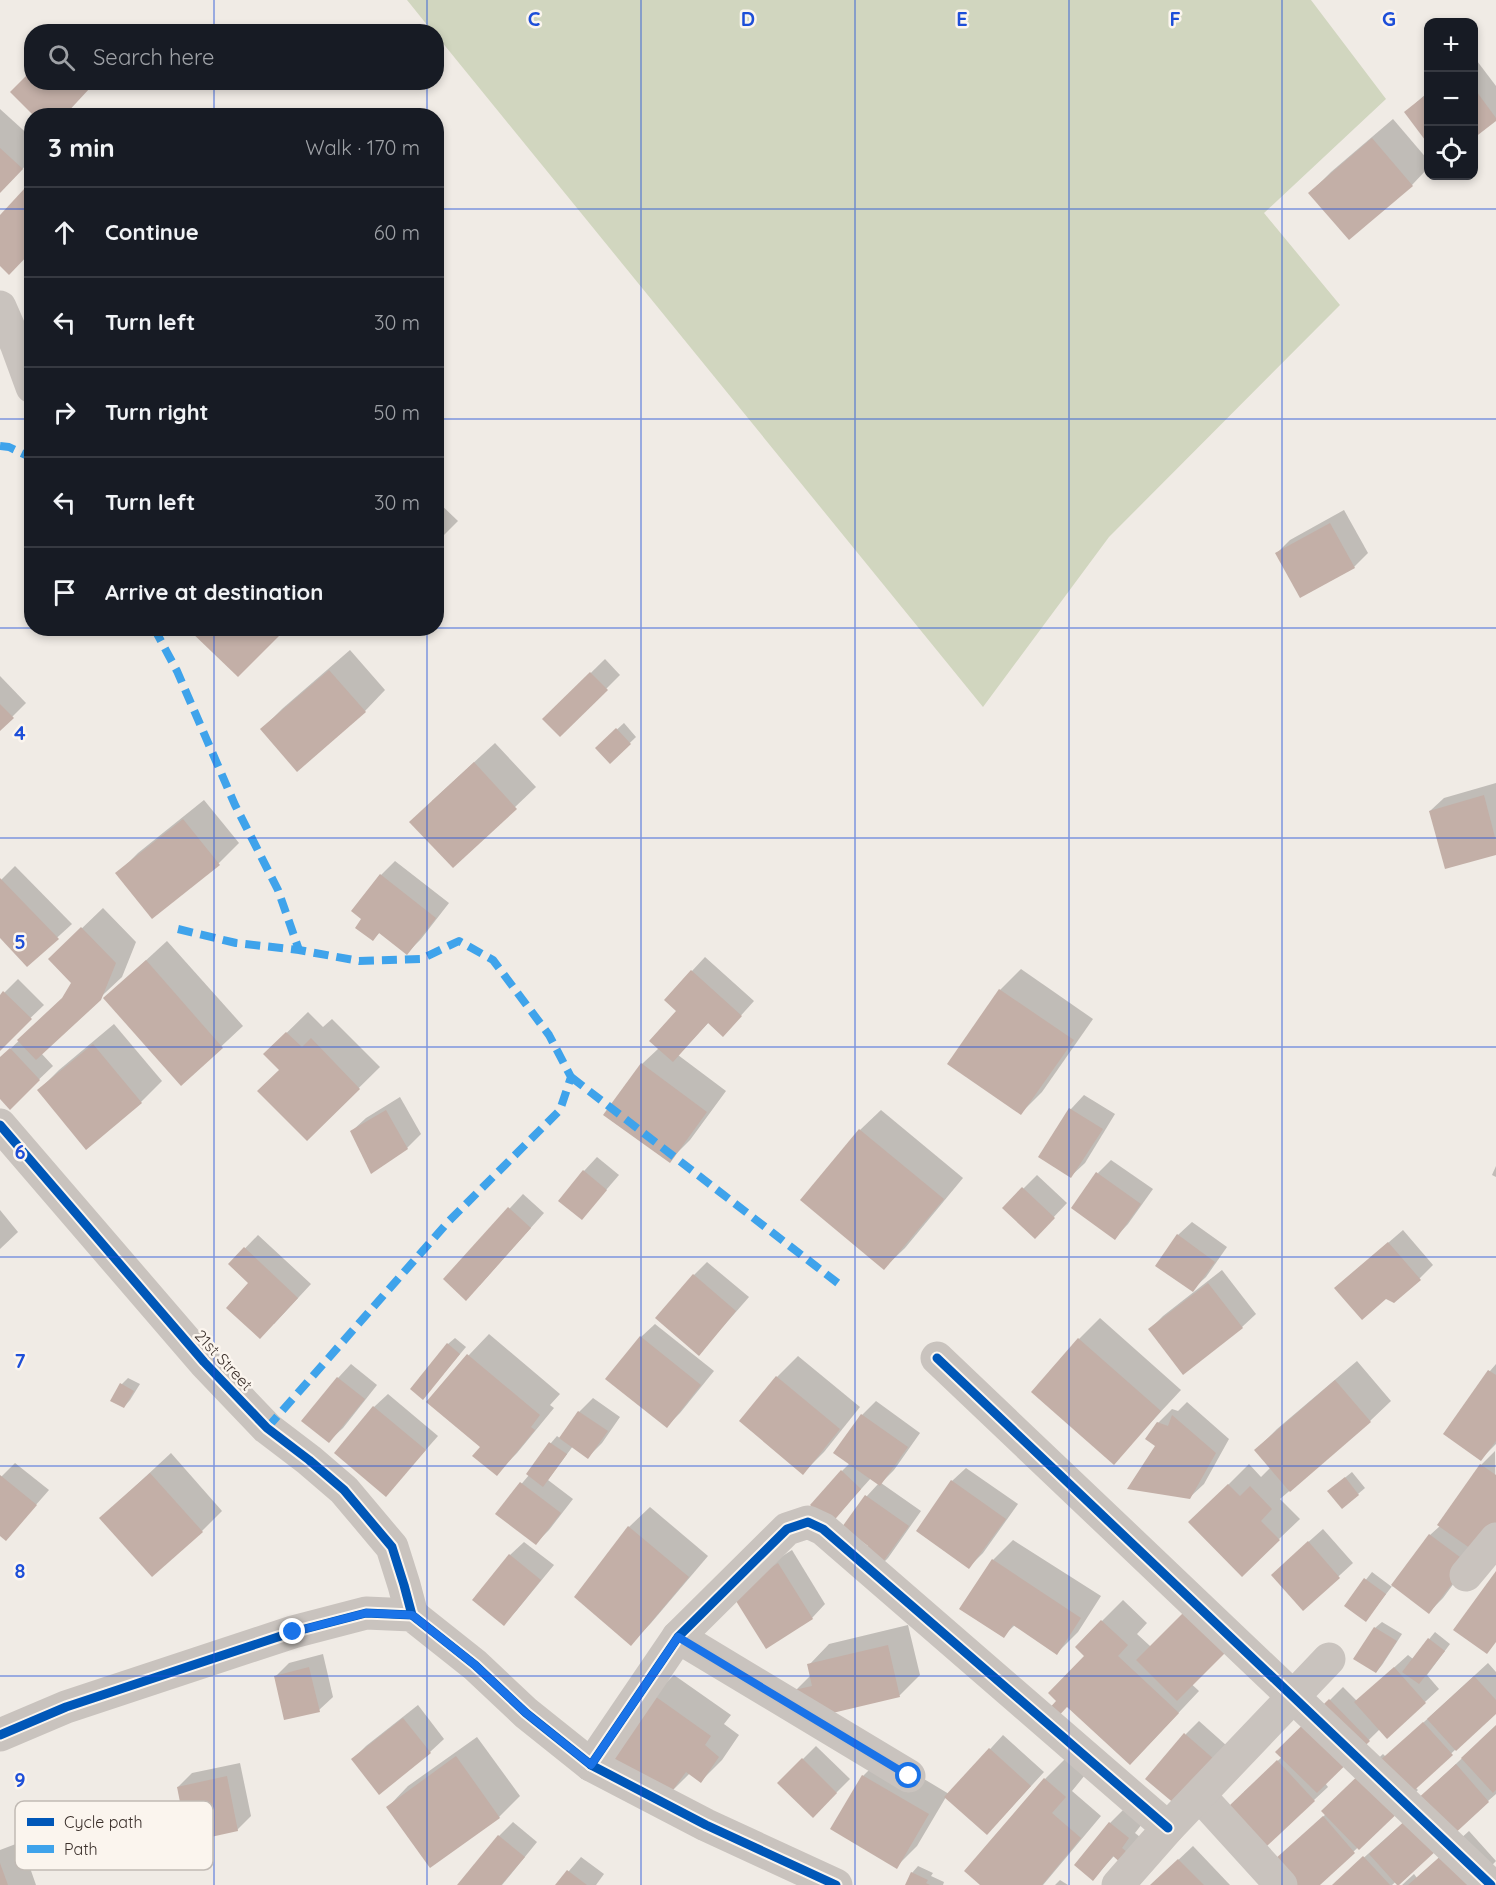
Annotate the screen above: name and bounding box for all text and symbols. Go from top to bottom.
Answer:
text: C [528,6,541,31]
text: D [741,6,755,31]
text: E [956,6,968,31]
text: F [1169,6,1181,31]
text: G [1382,6,1396,31]
map controls [1424,18,1478,180]
button: + [1424,18,1478,72]
search box [24,24,444,90]
icon: search [45,41,78,74]
text: Search here [93,43,214,71]
button: − [1424,72,1478,126]
button: locate [1424,126,1478,180]
text: 3 min [48,131,115,164]
text: Walk · 170 m [305,135,420,160]
icon: ahead [48,216,81,249]
text: Continue [105,218,199,246]
text: 60 m [374,220,420,245]
icon: left [48,306,81,339]
text: Turn left [105,308,195,336]
text: 30 m [374,310,420,335]
icon: right [48,396,81,429]
text: Turn right [105,398,209,426]
text: 50 m [374,400,420,425]
icon: left [48,486,81,519]
text: Turn left [105,488,195,516]
text: 30 m [374,490,420,515]
icon: arrive [48,576,81,609]
text: Arrive at destination [105,578,323,606]
text: 4 [14,720,26,745]
text: 5 [14,929,26,954]
text: 6 [14,1139,26,1164]
street label: 21st Street [191,1325,257,1395]
text: 7 [15,1348,26,1373]
text: 8 [15,1558,26,1583]
route end [279,1618,305,1644]
route start [895,1762,921,1788]
text: 9 [14,1767,26,1792]
legend [15,1801,213,1870]
text: Cycle path [64,1812,143,1832]
text: Path [64,1839,98,1859]

